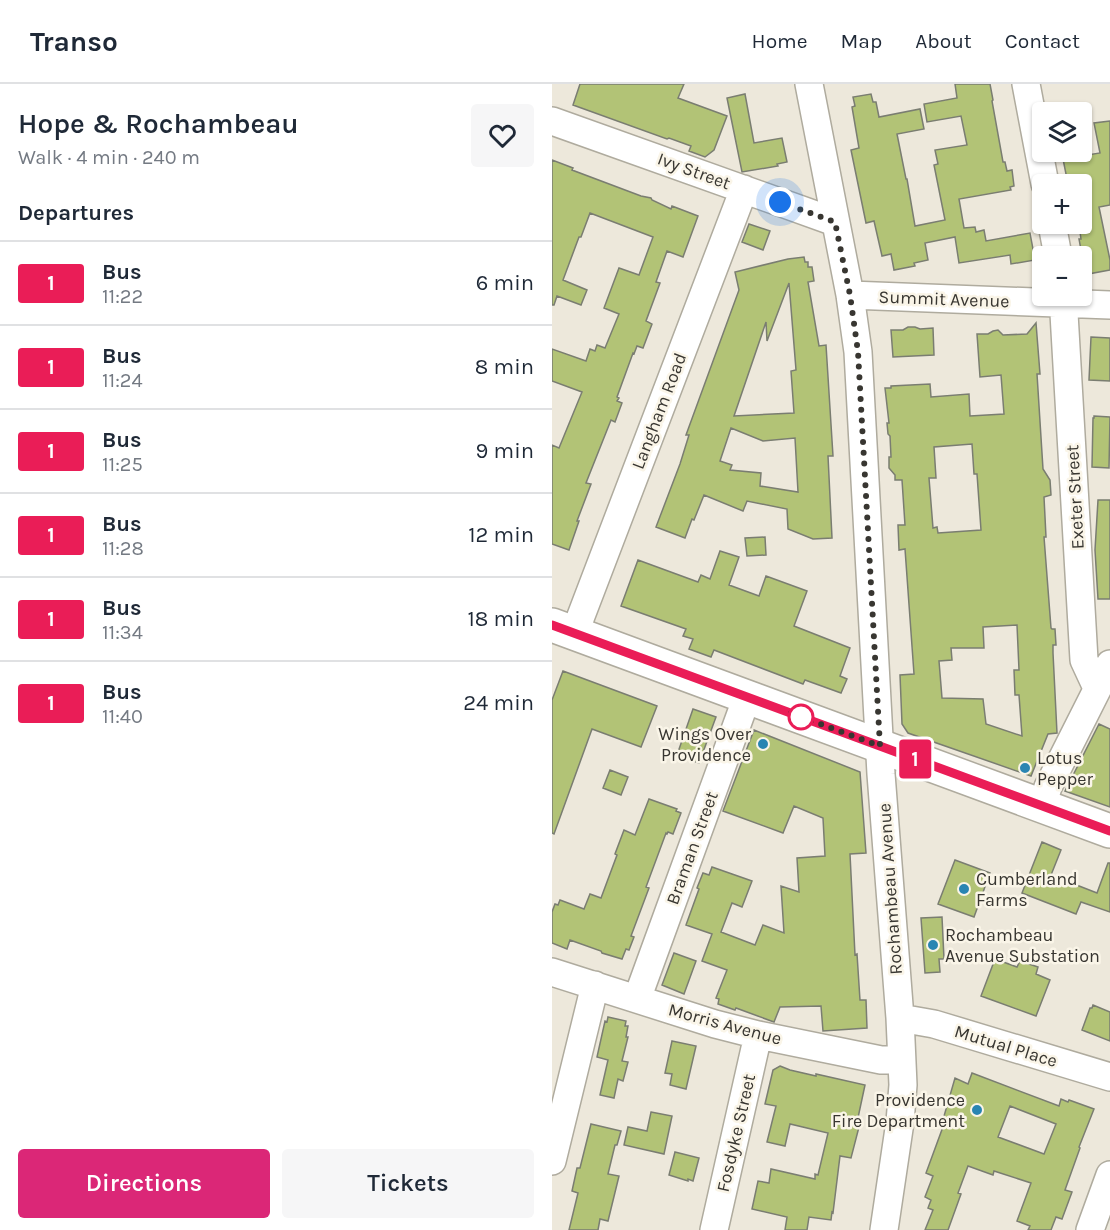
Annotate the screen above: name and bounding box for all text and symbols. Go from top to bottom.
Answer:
text: Transo [30,25,118,58]
text: Home [752,29,808,53]
text: Map [841,29,882,53]
text: About [915,29,972,53]
text: Contact [1005,29,1080,53]
map controls [1032,102,1092,306]
button: layers [1032,102,1092,162]
button: heart [471,104,534,167]
text: Hope & Rochambeau [18,107,299,140]
text: Walk · 4 min · 240 m [18,146,200,169]
street label: Ivy Street [654,148,734,194]
button: + [1032,174,1092,234]
your location [765,187,795,217]
text: Departures [18,200,134,226]
button: − [1032,246,1092,306]
text: Bus [102,259,142,285]
text: 6 min [476,270,534,296]
text: 1 [47,271,55,295]
text: 11:22 [102,285,143,308]
street label: Summit Avenue [878,286,1010,312]
text: Bus [102,343,142,369]
street label: Langham Road [627,350,691,472]
text: 8 min [475,354,534,380]
text: 1 [47,355,55,379]
text: 11:24 [102,369,143,392]
text: Bus [102,427,142,453]
text: 9 min [476,438,534,464]
text: 1 [47,439,55,463]
street label: Exeter Street [1061,444,1089,550]
text: 11:25 [102,453,143,476]
text: Bus [102,511,142,537]
text: 12 min [468,522,534,548]
text: 1 [47,523,55,547]
text: 11:28 [102,537,144,560]
text: Bus [102,595,142,621]
text: 18 min [468,606,534,632]
text: 1 [47,607,55,631]
text: 11:34 [102,621,143,644]
text: Bus [102,679,142,705]
text: 24 min [463,690,534,716]
text: 1 [47,691,55,715]
unlabelled marker [788,704,814,730]
text: 11:40 [102,705,143,728]
place label: Wings Over Providence [658,723,751,766]
marker: Wings Over Providence [756,737,770,751]
line badge: 1 [896,740,934,778]
text: 1 [911,747,919,771]
place label: Lotus Pepper [1037,747,1093,790]
marker: Lotus Pepper [1018,761,1032,775]
street label: Braman Street [661,788,723,908]
street label: Rochambeau Avenue [873,802,907,976]
place label: Cumberland Farms [976,868,1078,911]
marker: Cumberland Farms [957,882,971,896]
place label: Rochambeau Avenue Substation [945,924,1100,967]
marker: Rochambeau Avenue Substation [926,938,940,952]
street label: Morris Avenue [666,998,784,1050]
street label: Mutual Place [952,1020,1060,1072]
street label: Fosdyke Street [712,1072,760,1194]
place label: Providence Fire Department [832,1089,965,1132]
marker: Providence Fire Department [970,1103,984,1117]
button: Directions [18,1149,270,1218]
button: Tickets [282,1149,534,1218]

